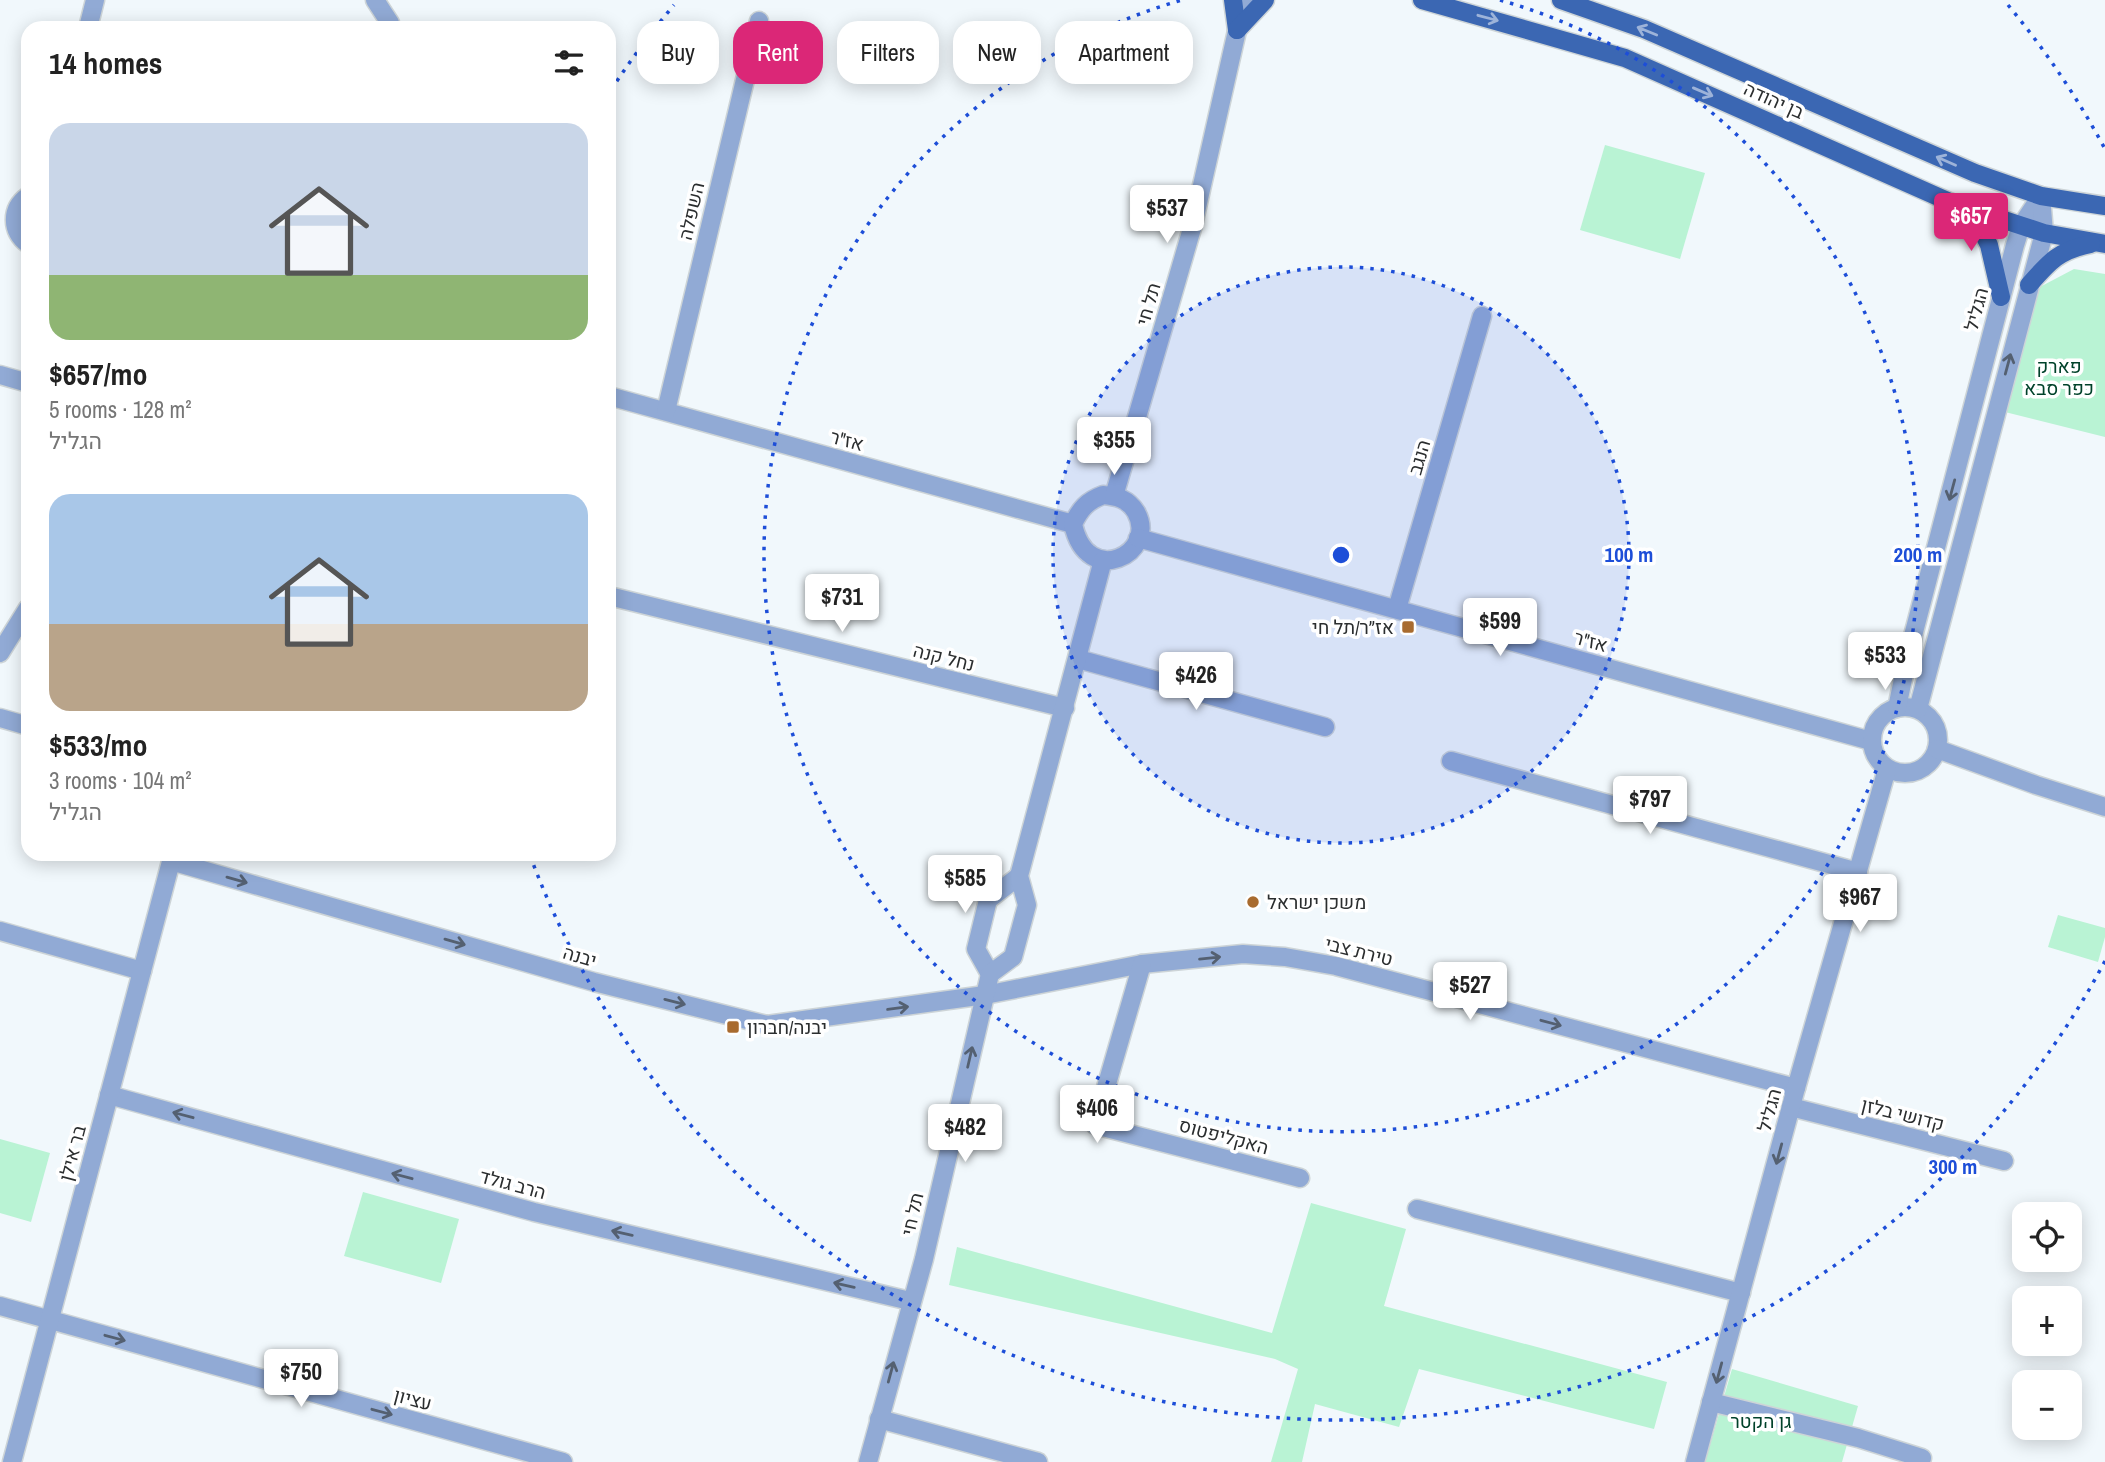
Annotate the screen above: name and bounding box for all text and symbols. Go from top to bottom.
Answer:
one-way arrow [1476,12,1499,25]
chip: Buy [637,21,719,84]
chip: Rent [733,21,823,84]
chip: Filters [837,21,939,84]
chip: New [953,21,1041,84]
chip: Apartment [1055,21,1193,84]
one-way arrow [1637,24,1659,37]
text: 14 homes [49,43,163,83]
icon: filters [550,44,588,82]
street label: בן יהודה [1740,75,1808,125]
one-way arrow [1692,86,1713,99]
one-way arrow [1936,154,1957,167]
icon: home [256,168,382,294]
street label: השפלה [672,179,710,243]
pin: $537 [1126,186,1208,245]
text: $537 [1146,192,1188,223]
pin: $657 [1930,194,2012,253]
text: $657 [1950,200,1992,231]
street label: תל חי [1130,280,1166,328]
street label: הגליל [1958,284,1994,334]
one-way arrow [2003,353,2016,375]
park label: פארק כפר סבא [2024,353,2094,401]
text: $657/mo [49,354,147,394]
text: 5 rooms · 128 m² [49,394,192,425]
pin: $355 [1073,418,1155,477]
street label: אז"ר [827,423,867,457]
text: $355 [1093,424,1135,455]
text: הגליל [49,425,102,456]
street label: הנגב [1402,436,1436,478]
one-way arrow [1944,478,1957,500]
icon: home [256,539,382,665]
text: 100 m [1605,540,1653,569]
text: 200 m [1894,540,1942,569]
centre of rings [1329,543,1353,567]
pin: $731 [801,574,883,634]
text: $731 [821,581,863,612]
pin: $599 [1459,598,1541,658]
text: $599 [1479,605,1521,636]
place label: אז״ר/תל חי [1312,614,1394,640]
marker: אז״ר/תל חי [1400,619,1416,635]
street label: אז"ר [1571,624,1611,658]
pin: $533 [1844,632,1926,692]
street label: נחל קנה [911,637,977,677]
text: $533 [1864,639,1906,670]
pin: $426 [1155,652,1237,712]
text: $426 [1175,659,1217,690]
text: $533/mo [49,725,147,765]
text: 3 rooms · 104 m² [49,765,192,796]
pin: $797 [1609,776,1691,836]
text: $797 [1629,783,1671,814]
text: הגליל [49,796,102,827]
pin: $585 [924,856,1006,915]
text: $585 [944,862,986,893]
one-way arrow [225,874,247,887]
pin: $967 [1819,874,1901,934]
text: $967 [1839,881,1881,912]
place label: משכן ישראל [1267,889,1366,915]
marker: משכן ישראל [1245,894,1261,910]
street label: טירת צבי [1322,930,1396,972]
one-way arrow [444,937,466,950]
street label: יבנה [560,939,600,973]
one-way arrow [1198,951,1220,964]
pin: $527 [1429,962,1511,1022]
text: $527 [1449,969,1491,1000]
one-way arrow [663,996,686,1009]
one-way arrow [886,1001,909,1014]
place label: יבנה/חברון [747,1014,827,1040]
one-way arrow [1539,1017,1562,1030]
marker: יבנה/חברון [725,1019,741,1035]
one-way arrow [964,1046,977,1069]
street label: הגליל [1751,1085,1787,1135]
pin: $406 [1056,1086,1138,1145]
street label: קדושי בלזן [1859,1091,1947,1137]
text: $406 [1076,1092,1118,1123]
pin: $482 [924,1104,1006,1164]
one-way arrow [172,1108,194,1121]
text: $482 [944,1111,986,1142]
street label: האקליפטוס [1176,1112,1272,1160]
street label: בר אילן [52,1122,92,1184]
one-way arrow [1771,1143,1784,1165]
text: 300 m [1929,1152,1977,1181]
street label: הרב גולד [477,1163,549,1205]
one-way arrow [392,1168,414,1181]
street label: תל חי [894,1190,930,1238]
map controls [2012,1202,2082,1440]
button: locate [2012,1202,2082,1272]
one-way arrow [612,1226,634,1239]
one-way arrow [833,1278,856,1291]
button: + [2012,1286,2082,1356]
one-way arrow [104,1332,126,1345]
pin: $750 [260,1350,342,1409]
text: $750 [280,1356,322,1387]
one-way arrow [885,1362,898,1384]
one-way arrow [1712,1362,1725,1384]
button: − [2012,1370,2082,1440]
street label: עציון [391,1382,435,1416]
one-way arrow [370,1406,393,1419]
park label: גן הקטר [1730,1408,1792,1434]

